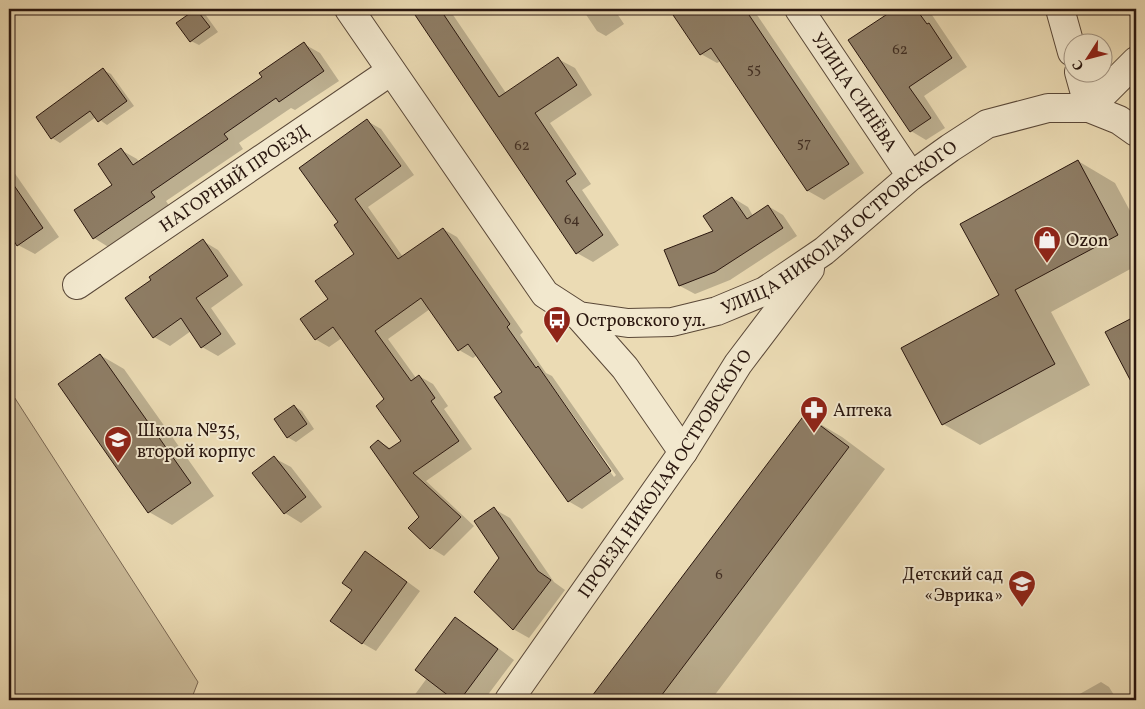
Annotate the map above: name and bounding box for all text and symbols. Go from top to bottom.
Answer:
street label: УЛИЦА СИНЁВА [804,28,903,158]
north arrow [1062,32,1112,82]
house number: 62 [892,40,908,61]
text: С [1068,56,1089,74]
house number: 55 [747,59,761,80]
street label: НАГОРНЫЙ ПРОЕЗД [155,119,315,239]
house number: 57 [797,133,811,154]
street label: УЛИЦА НИКОЛАЯ ОСТРОВСКОГО [718,135,963,322]
house number: 62 [514,136,530,157]
house number: 64 [564,210,580,231]
shop icon: Ozon [1032,225,1062,264]
place label: Ozon [1066,229,1109,254]
bus stop icon: Островского ул. [542,305,572,344]
place label: Островского ул. [576,309,706,334]
street label: ПРОЕЗД НИКОЛАЯ ОСТРОВСКОГО [573,345,759,604]
pharmacy icon: Аптека [799,395,829,434]
place label: Аптека [833,399,892,424]
place label: Школа №35, второй корпус [137,419,256,465]
school or university icon: Школа №35, второй корпус [103,425,133,464]
place label: Детский сад «Эврика» [902,563,1003,609]
house number: 6 [715,565,723,586]
school or university icon: Детский сад «Эврика» [1007,569,1037,608]

